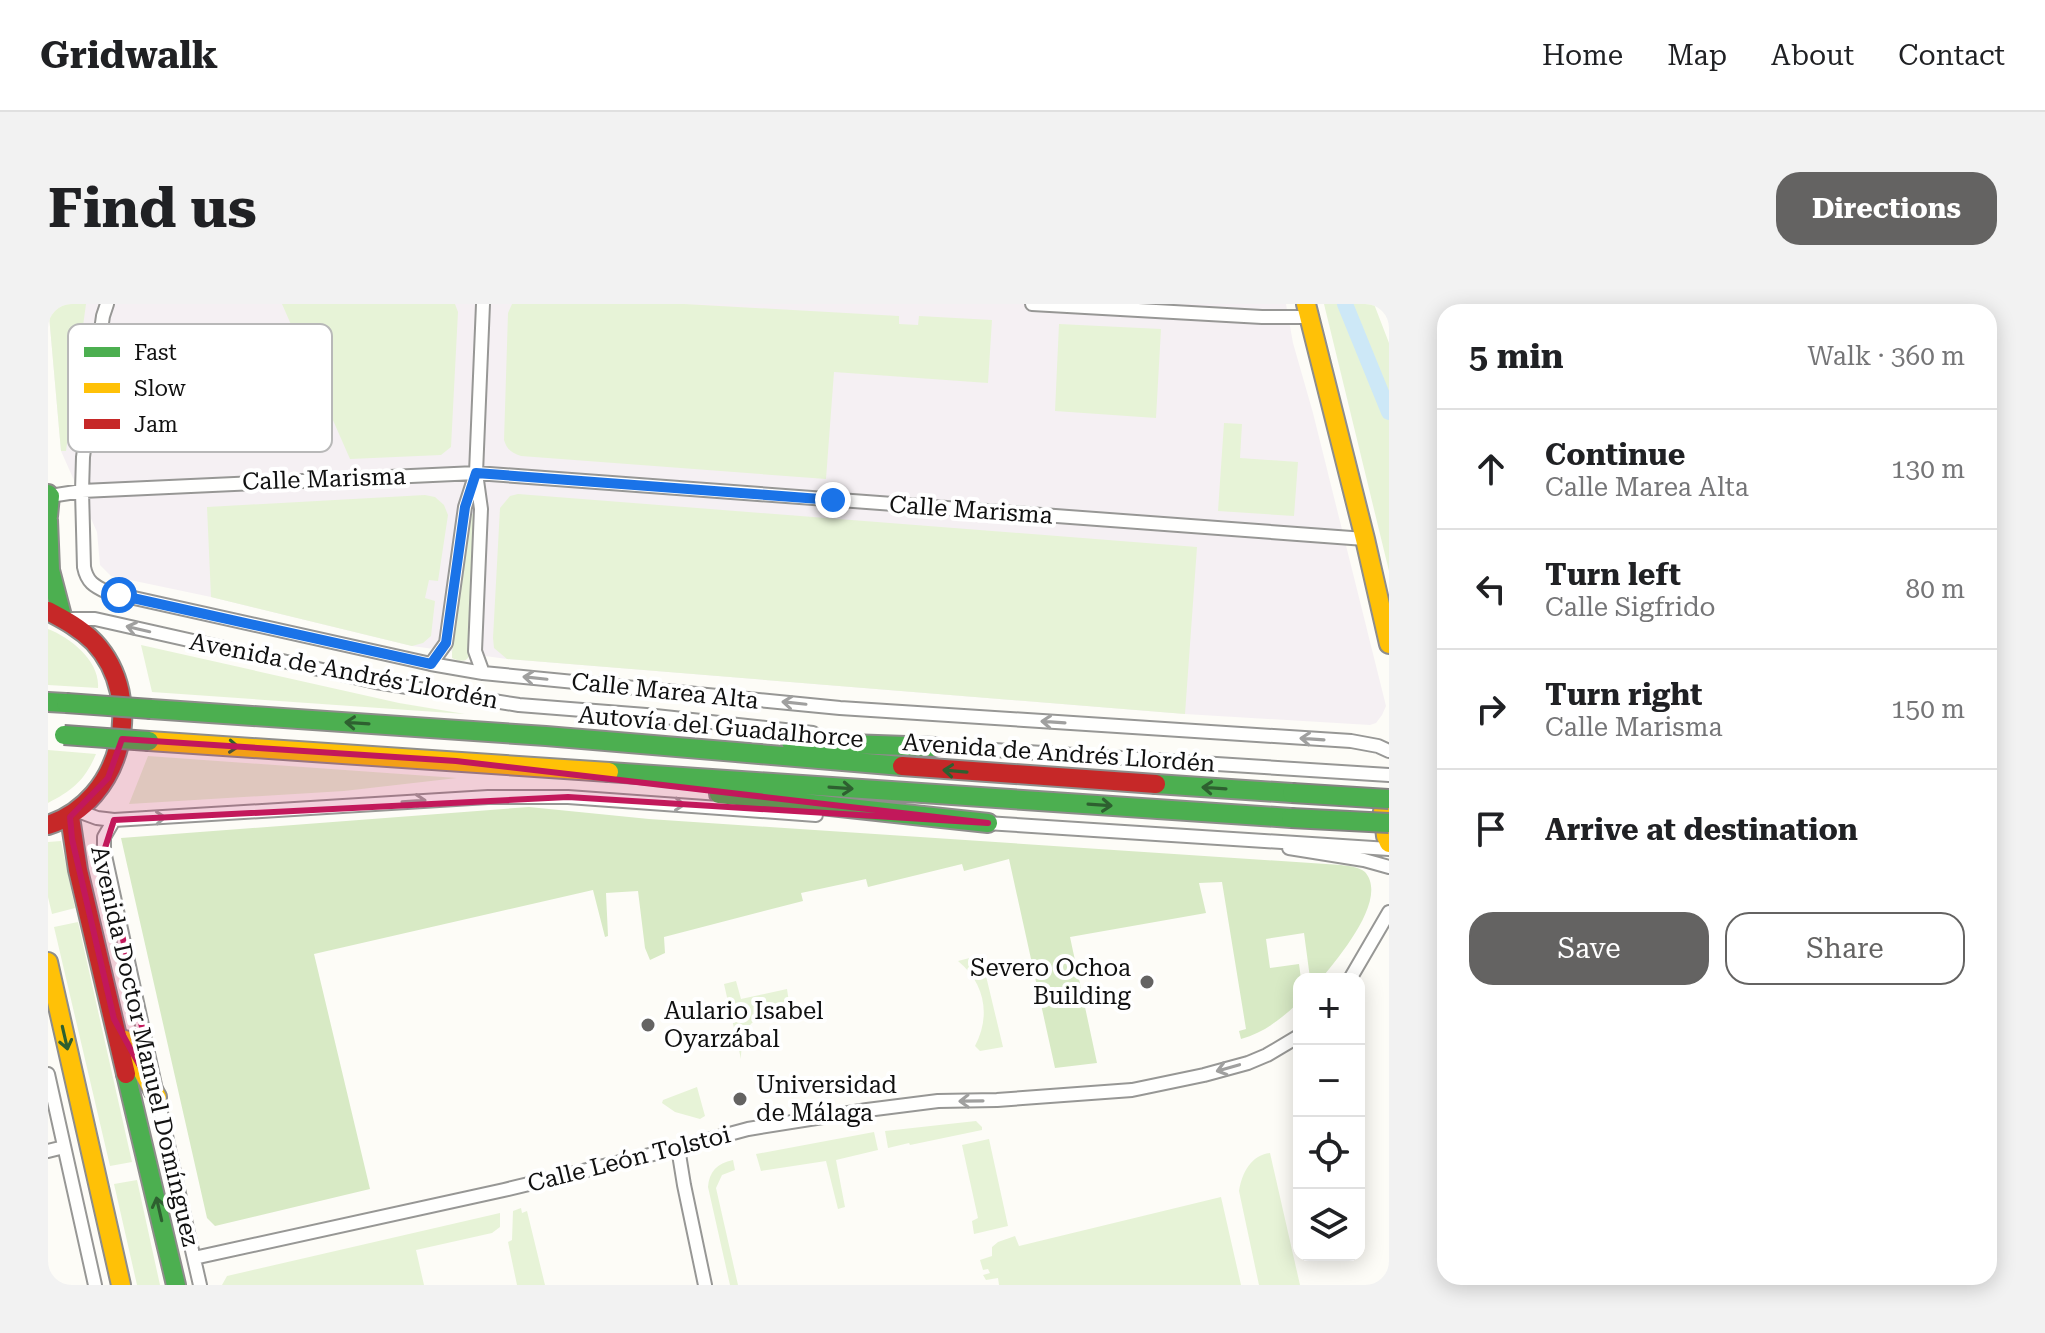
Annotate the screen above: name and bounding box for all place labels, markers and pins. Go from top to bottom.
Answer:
place label: Severo Ochoa Building [970,954,1131,1010]
marker: Severo Ochoa Building [1138,973,1156,991]
place label: Aulario Isabel Oyarzábal [664,997,823,1053]
marker: Aulario Isabel Oyarzábal [639,1016,657,1034]
place label: Universidad de Málaga [756,1071,897,1127]
marker: Universidad de Málaga [731,1090,749,1108]

